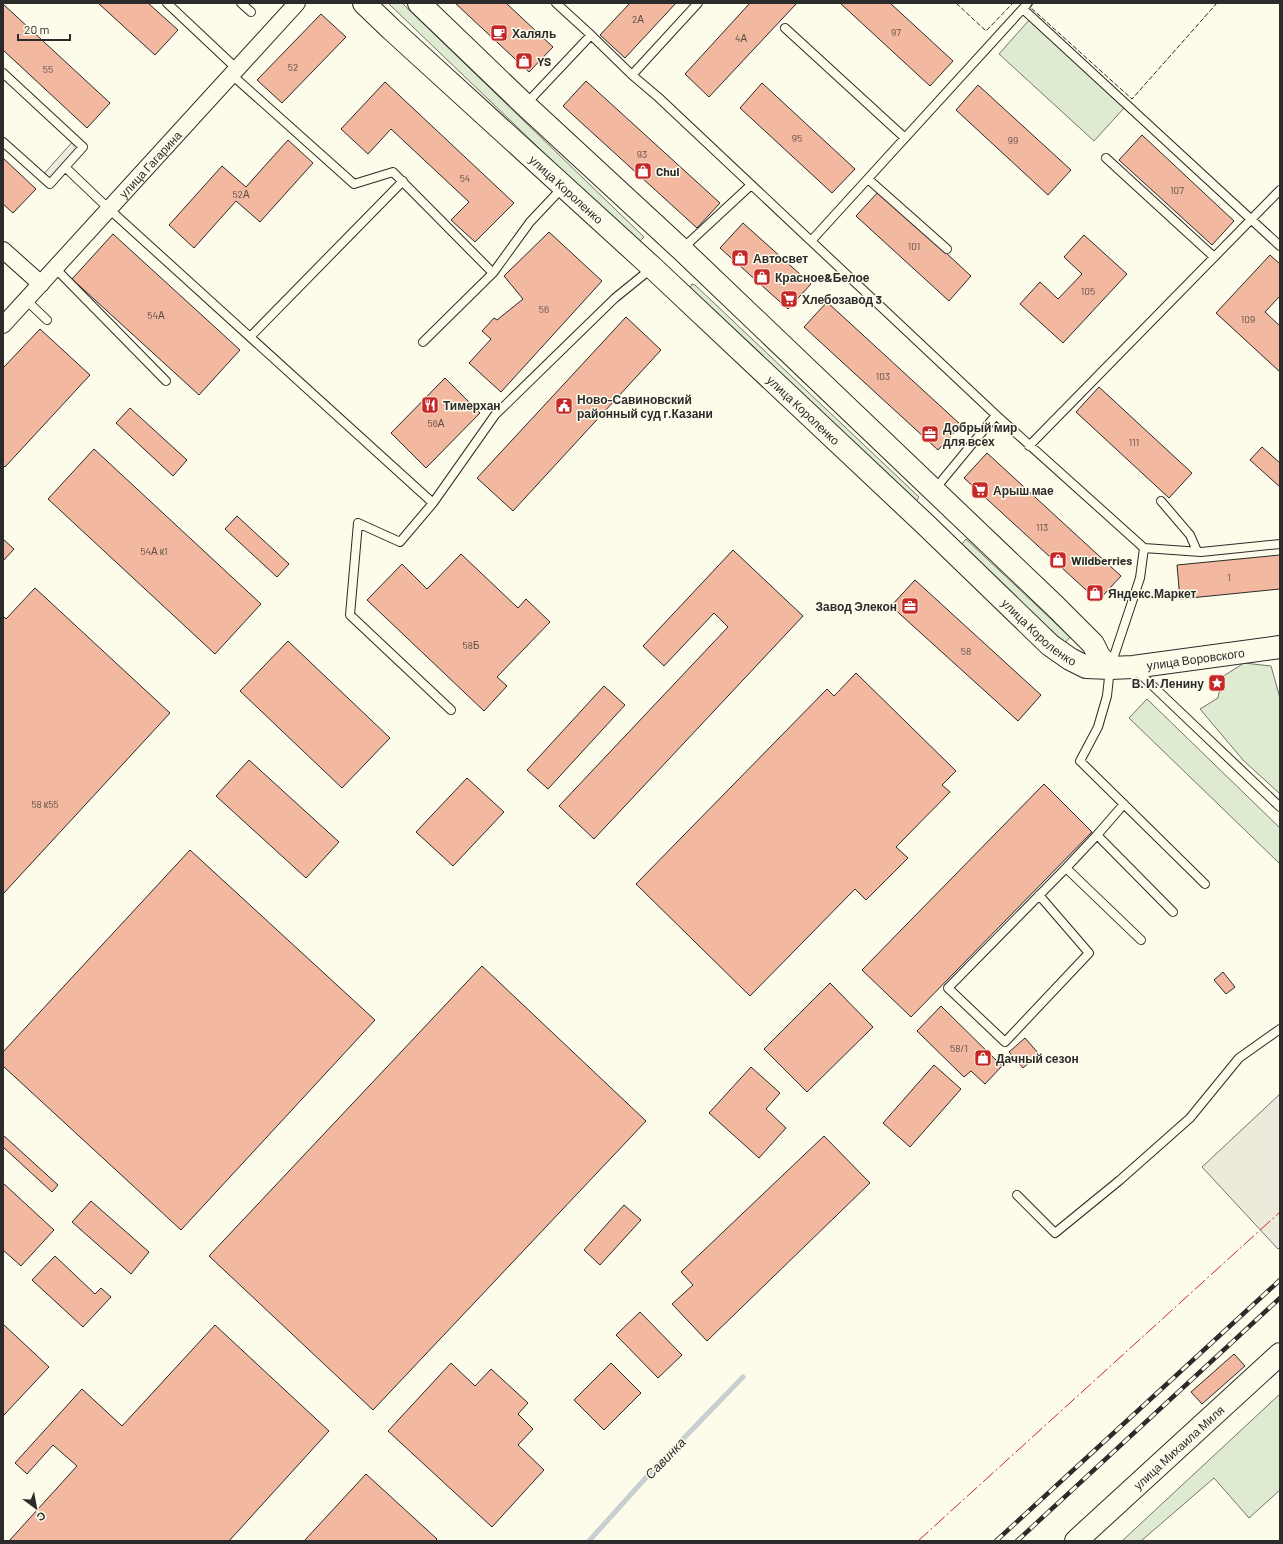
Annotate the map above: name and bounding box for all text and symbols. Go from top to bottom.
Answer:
house number: 2А [632,13,644,25]
scale bar [18,16,70,42]
text: 20 m [24,22,50,36]
cafe icon: Халяль [489,23,509,43]
place label: Халяль [512,26,556,40]
house number: 97 [891,26,901,38]
house number: 4А [735,32,747,44]
shop icon: YS [514,51,534,71]
place label: YS [537,54,551,68]
house number: 52 [288,61,298,73]
house number: 55 [43,63,53,75]
street label: улица Гагарина [116,127,184,201]
house number: 95 [792,132,802,144]
house number: 99 [1008,134,1018,146]
house number: 93 [637,148,647,160]
street label: улица Короленко [526,152,606,226]
shop icon: Chul [633,161,653,181]
place label: Chul [656,164,679,178]
house number: 54 [460,172,470,184]
house number: 107 [1170,184,1184,196]
house number: 52А [232,188,250,200]
house number: 101 [908,240,920,252]
shop icon: Автосвет [730,248,750,268]
place label: Автосвет [753,251,808,265]
shop icon: Красное&Белое [752,267,772,287]
place label: Красное&Белое [775,270,870,285]
house number: 105 [1081,285,1095,297]
supermarket icon: Хлебозавод 3 [779,289,799,309]
place label: Хлебозавод 3 [802,292,882,307]
house number: 56 [539,303,549,315]
house number: 54А [147,309,165,321]
house number: 109 [1241,313,1255,325]
house number: 103 [876,370,890,382]
street label: улица Короленко [764,372,843,448]
place label: Ново-Савиновский районный суд г.Казани [577,392,713,421]
restaurant icon: Тимерхан [420,395,440,415]
public building icon: Ново-Савиновский районный суд г.Казани [554,396,574,416]
place label: Тимерхан [443,398,501,413]
house number: 56А [428,417,445,429]
place label: Добрый мир для всех [943,420,1017,449]
office icon: Добрый мир для всех [920,424,940,444]
house number: 111 [1129,436,1139,448]
supermarket icon: Арыш мае [970,480,990,500]
place label: Арыш мае [993,483,1054,498]
house number: 113 [1036,521,1048,533]
house number: 54А к1 [140,545,168,557]
shop icon: Wildberries [1048,550,1068,570]
place label: Wildberries [1071,553,1132,567]
house number: 1 [1227,571,1231,583]
shop icon: Яндекс.Маркет [1085,583,1105,603]
place label: Яндекс.Маркет [1108,586,1197,601]
office icon: Завод Элекон [900,596,920,616]
street label: улица Короленко [998,596,1079,668]
place label: Завод Элекон [816,599,897,614]
house number: 58Б [463,639,480,651]
house number: 58 [961,645,971,657]
street label: улица Воровского [1146,645,1246,673]
place icon: В. И. Ленину [1207,673,1227,693]
place label: В. И. Ленину [1132,676,1204,691]
house number: 58 к55 [31,798,59,810]
house number: 58/1 [950,1042,968,1054]
shop icon: Дачный сезон [973,1048,993,1068]
place label: Дачный сезон [996,1051,1079,1066]
street label: улица Михаила Миля [1130,1402,1227,1493]
water label: Савинка [641,1434,689,1482]
north arrow [16,1488,56,1528]
text: С [35,1509,48,1525]

